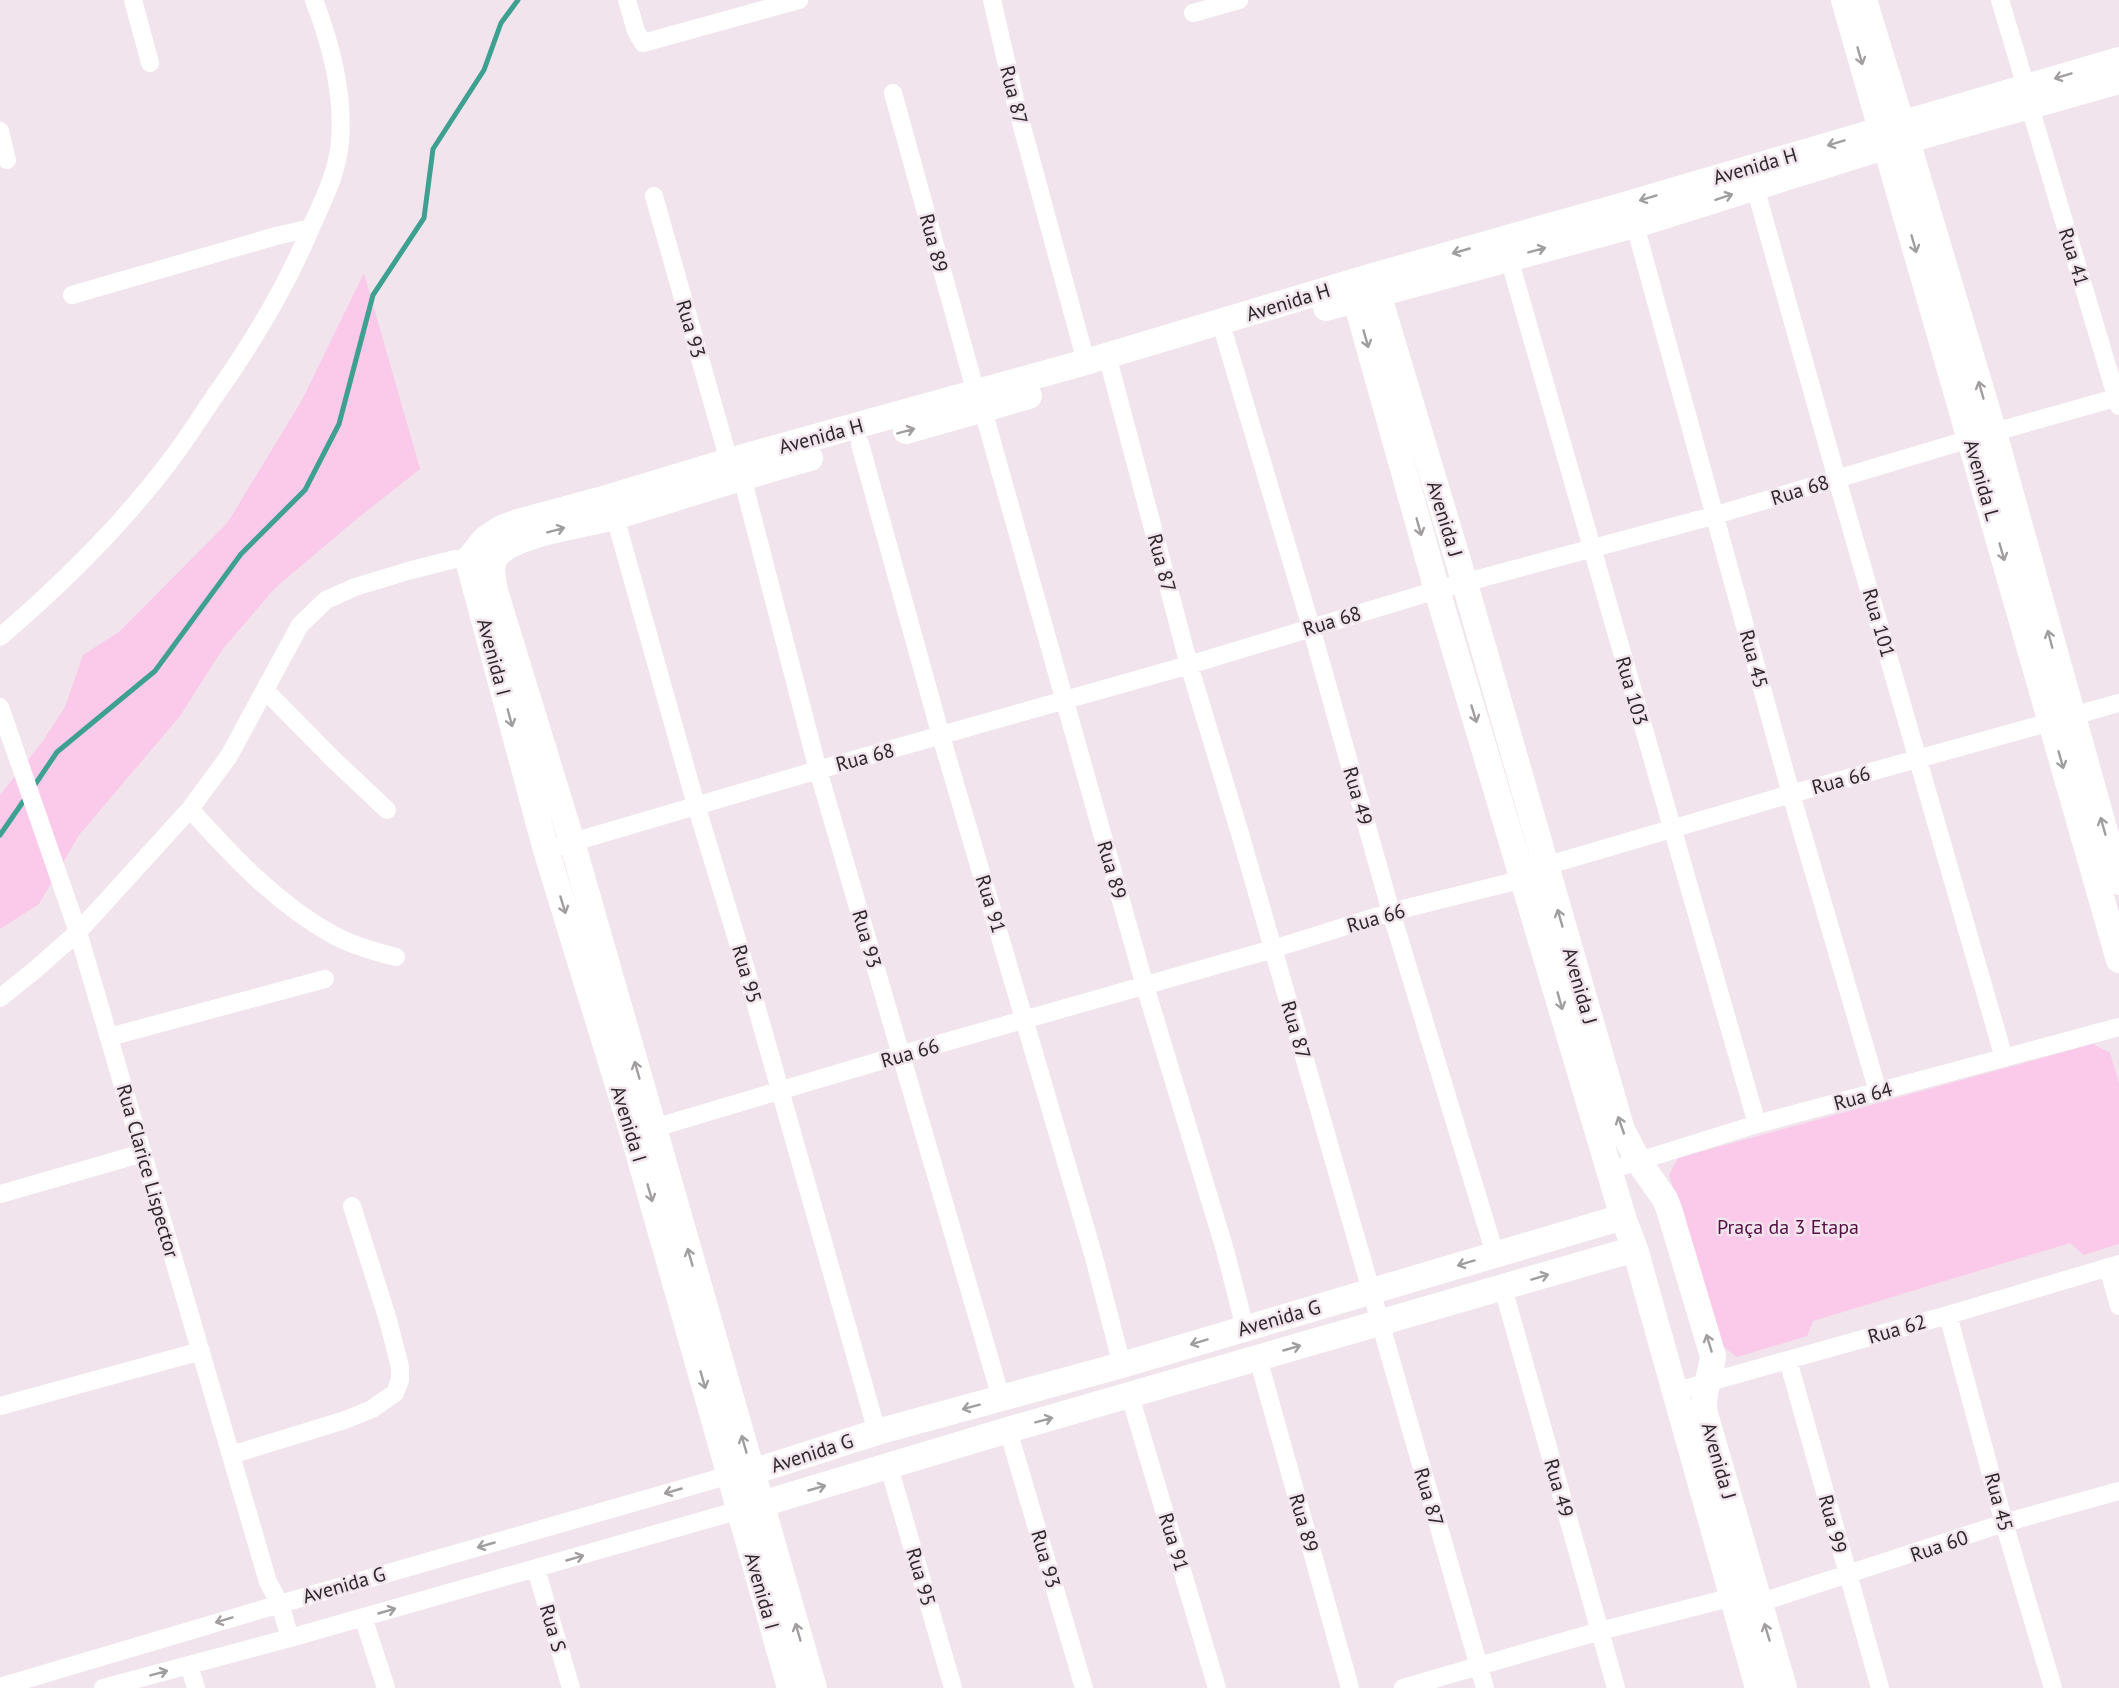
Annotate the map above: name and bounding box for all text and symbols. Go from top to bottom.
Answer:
one-way arrow [1855,46,1866,65]
street label: Rua 87 [994,63,1034,127]
one-way arrow [2054,71,2073,82]
one-way arrow [1826,138,1845,149]
street label: Avenida H [1710,142,1800,190]
one-way arrow [1714,190,1733,201]
one-way arrow [1639,193,1658,204]
street label: Rua 89 [914,211,954,275]
street label: Rua 41 [2053,225,2095,289]
one-way arrow [1909,234,1921,253]
one-way arrow [1527,244,1546,256]
one-way arrow [1452,246,1471,257]
street label: Avenida H [1243,277,1333,327]
street label: Rua 93 [670,297,712,361]
one-way arrow [1361,329,1372,348]
one-way arrow [1975,381,1986,400]
street label: Avenida H [776,412,866,460]
one-way arrow [896,425,915,436]
street label: Avenida L [1958,436,2006,524]
street label: Rua 68 [1768,469,1832,511]
street label: Avenida J [1421,478,1469,560]
one-way arrow [1414,517,1425,536]
one-way arrow [547,524,566,536]
street label: Rua 87 [1142,531,1182,595]
one-way arrow [1997,542,2008,561]
street label: Rua 101 [1857,586,1901,660]
street label: Rua 68 [1300,600,1364,642]
street label: Avenida I [471,616,517,698]
street label: Rua 45 [1734,627,1774,691]
one-way arrow [2044,629,2055,648]
street label: Rua 103 [1610,654,1654,728]
one-way arrow [1469,704,1480,723]
one-way arrow [505,708,517,727]
street label: Rua 68 [833,737,897,777]
one-way arrow [2056,750,2067,769]
street label: Rua 66 [1809,760,1873,800]
street label: Rua 49 [1337,764,1379,828]
one-way arrow [2097,817,2108,836]
street label: Rua 89 [1091,838,1133,902]
street label: Rua 91 [970,872,1012,936]
one-way arrow [558,895,569,914]
street label: Rua 66 [1344,897,1408,939]
street label: Rua 93 [846,907,888,971]
one-way arrow [1554,908,1565,927]
street label: Rua 95 [726,942,768,1006]
street label: Avenida J [1557,945,1603,1027]
one-way arrow [1555,991,1566,1010]
street label: Rua 87 [1275,998,1317,1062]
street label: Rua 66 [878,1032,942,1074]
one-way arrow [630,1060,642,1079]
street label: Rua 64 [1831,1076,1895,1116]
street label: Rua Clarice Lispector [111,1081,185,1261]
street label: Avenida I [605,1083,653,1165]
one-way arrow [1614,1116,1625,1135]
one-way arrow [644,1183,656,1202]
park label: Praça da 3 Etapa [1717,1214,1859,1240]
one-way arrow [684,1248,695,1267]
one-way arrow [1457,1258,1476,1269]
one-way arrow [1530,1271,1549,1282]
street label: Avenida G [1234,1294,1324,1342]
street label: Rua 62 [1865,1308,1929,1350]
one-way arrow [1703,1334,1714,1353]
one-way arrow [1190,1337,1209,1348]
one-way arrow [1282,1342,1301,1353]
one-way arrow [698,1370,709,1389]
one-way arrow [962,1401,981,1413]
one-way arrow [1035,1414,1054,1425]
street label: Avenida J [1696,1420,1742,1502]
street label: Avenida G [767,1427,857,1479]
one-way arrow [738,1435,749,1454]
street label: Rua 49 [1538,1456,1580,1520]
street label: Rua 87 [1408,1465,1450,1529]
street label: Rua 45 [1979,1470,2019,1534]
one-way arrow [807,1481,826,1493]
one-way arrow [664,1486,683,1497]
street label: Rua 89 [1283,1491,1325,1555]
street label: Rua 99 [1813,1492,1853,1556]
street label: Rua 91 [1153,1510,1195,1574]
street label: Rua 60 [1907,1524,1971,1568]
street label: Rua 93 [1025,1527,1067,1591]
one-way arrow [477,1540,496,1551]
street label: Rua 95 [900,1545,942,1609]
street label: Avenida I [739,1550,785,1632]
one-way arrow [565,1552,584,1563]
street label: Avenida G [299,1561,389,1609]
street label: Rua S [534,1601,572,1655]
one-way arrow [377,1604,396,1616]
one-way arrow [215,1615,234,1626]
one-way arrow [792,1623,803,1642]
one-way arrow [1761,1623,1772,1642]
one-way arrow [149,1666,168,1678]

